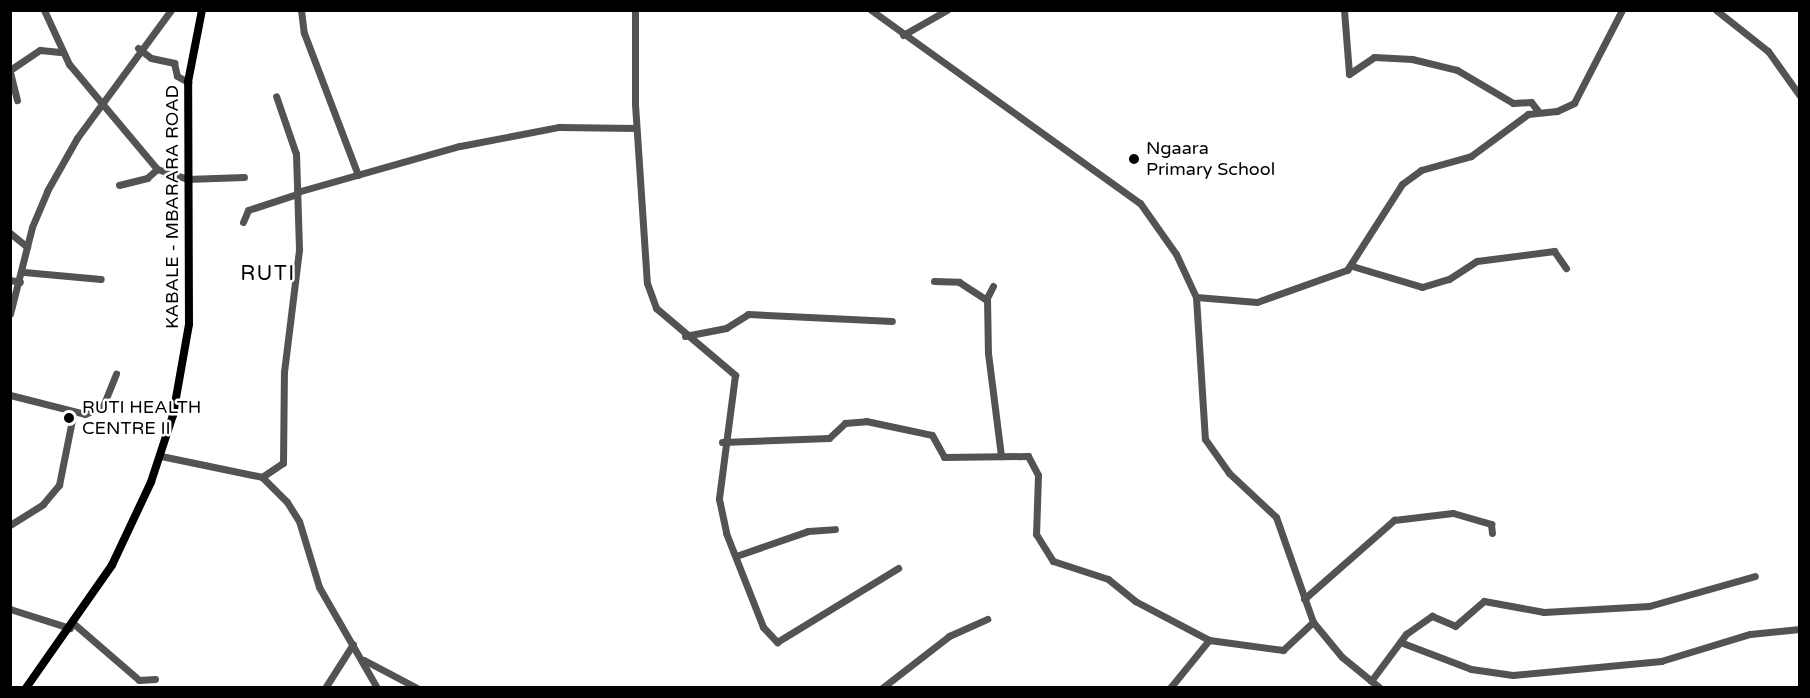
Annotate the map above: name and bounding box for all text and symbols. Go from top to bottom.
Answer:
street label: KABALE - MBARARA ROAD [161,85,183,329]
place label: Ngaara Primary School [1146,138,1275,180]
marker: Ngaara Primary School [1127,152,1141,166]
district label: RUTI [240,261,296,287]
place label: RUTI HEALTH CENTRE II [82,397,201,440]
marker: RUTI HEALTH CENTRE II [60,409,78,427]

